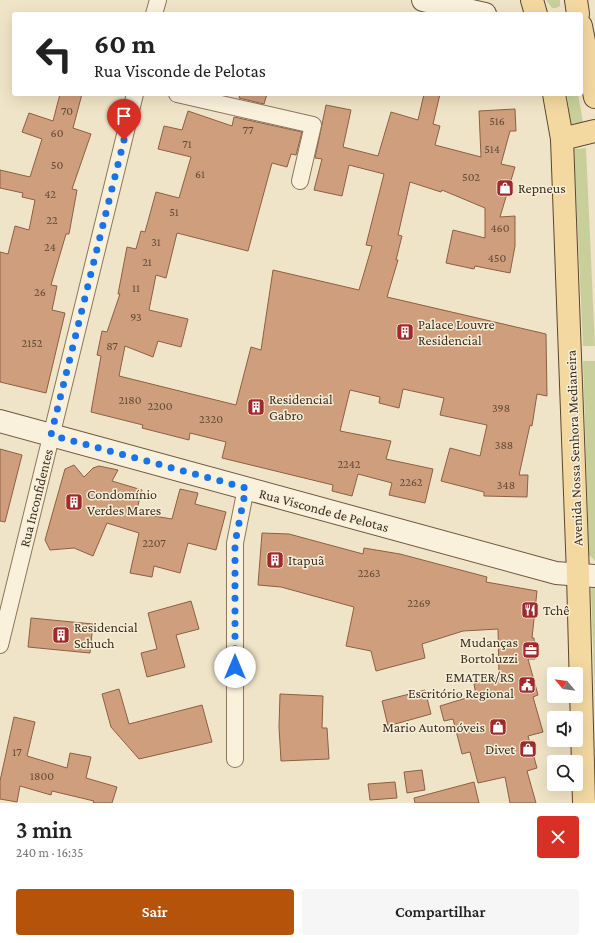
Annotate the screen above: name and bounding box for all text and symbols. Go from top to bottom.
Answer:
icon: left [28,28,80,80]
text: 60 m [94,28,155,59]
text: Rua Visconde de Pelotas [94,61,266,81]
pin [107,99,141,140]
house number: 70 [61,104,73,118]
icon: arrive [113,105,135,127]
house number: 516 [489,114,505,128]
house number: 77 [242,123,254,137]
house number: 60 [51,126,64,140]
house number: 71 [182,137,192,151]
house number: 514 [484,142,500,156]
house number: 50 [51,158,63,172]
house number: 61 [195,167,205,181]
house number: 502 [462,170,480,184]
shop icon: Repneus [495,178,515,198]
place label: Repneus [518,180,566,196]
house number: 42 [44,187,56,201]
house number: 51 [169,205,179,219]
house number: 22 [46,213,58,227]
house number: 460 [490,221,510,235]
house number: 31 [151,235,161,249]
house number: 24 [44,240,56,254]
house number: 450 [488,251,506,265]
house number: 21 [142,255,152,269]
house number: 11 [132,281,140,295]
house number: 26 [34,285,46,299]
house number: 93 [130,310,142,324]
place label: Palace Louvre Residencial [418,316,495,348]
building icon: Palace Louvre Residencial [395,322,415,342]
house number: 2152 [22,336,43,350]
house number: 87 [106,339,118,353]
street label: Avenida Nossa Senhora Medianeira [563,349,585,546]
place label: Residencial Gabro [269,391,333,423]
house number: 2180 [119,393,142,407]
building icon: Residencial Gabro [246,397,266,417]
house number: 2200 [148,399,173,413]
house number: 398 [492,401,510,415]
house number: 2320 [199,412,223,426]
house number: 388 [495,438,513,452]
street label: Rua Inconfidentes [16,447,56,549]
house number: 2242 [337,457,361,471]
house number: 2262 [400,475,423,489]
house number: 348 [497,478,515,492]
street label: Rua Visconde de Pelotas [257,485,391,535]
place label: Condomínio Verdes Mares [87,486,161,518]
building icon: Condomínio Verdes Mares [64,492,84,512]
house number: 2207 [142,536,166,550]
building icon: Itapuã [265,550,285,570]
place label: Itapuã [288,552,325,568]
house number: 2263 [358,566,381,580]
house number: 2269 [407,596,431,610]
restaurant icon: Tchê [520,600,540,620]
place label: Tchê [543,602,569,618]
place label: Residencial Schuch [74,619,138,651]
building icon: Residencial Schuch [51,625,71,645]
place label: Mudanças Bortoluzzi [460,634,518,666]
office icon: Mudanças Bortoluzzi [521,640,541,660]
position arrow [214,646,256,688]
north arrow [547,667,583,703]
map controls [547,667,583,791]
place label: EMATER/RS Escritório Regional [408,669,514,701]
public building icon: EMATER/RS Escritório Regional [517,675,537,695]
button: sound [547,711,583,747]
shop icon: Mario Automóveis [488,717,508,737]
place label: Mario Automóveis [382,719,485,735]
shop icon: Divet [518,739,538,759]
place label: Divet [485,741,515,757]
house number: 17 [12,745,22,759]
button: search [547,755,583,791]
house number: 1800 [30,769,54,783]
text: 3 min [16,816,72,843]
button: close [537,816,579,858]
text: 240 m · 16:35 [16,845,83,860]
button: Sair [16,889,294,935]
button: Compartilhar [302,889,579,935]

